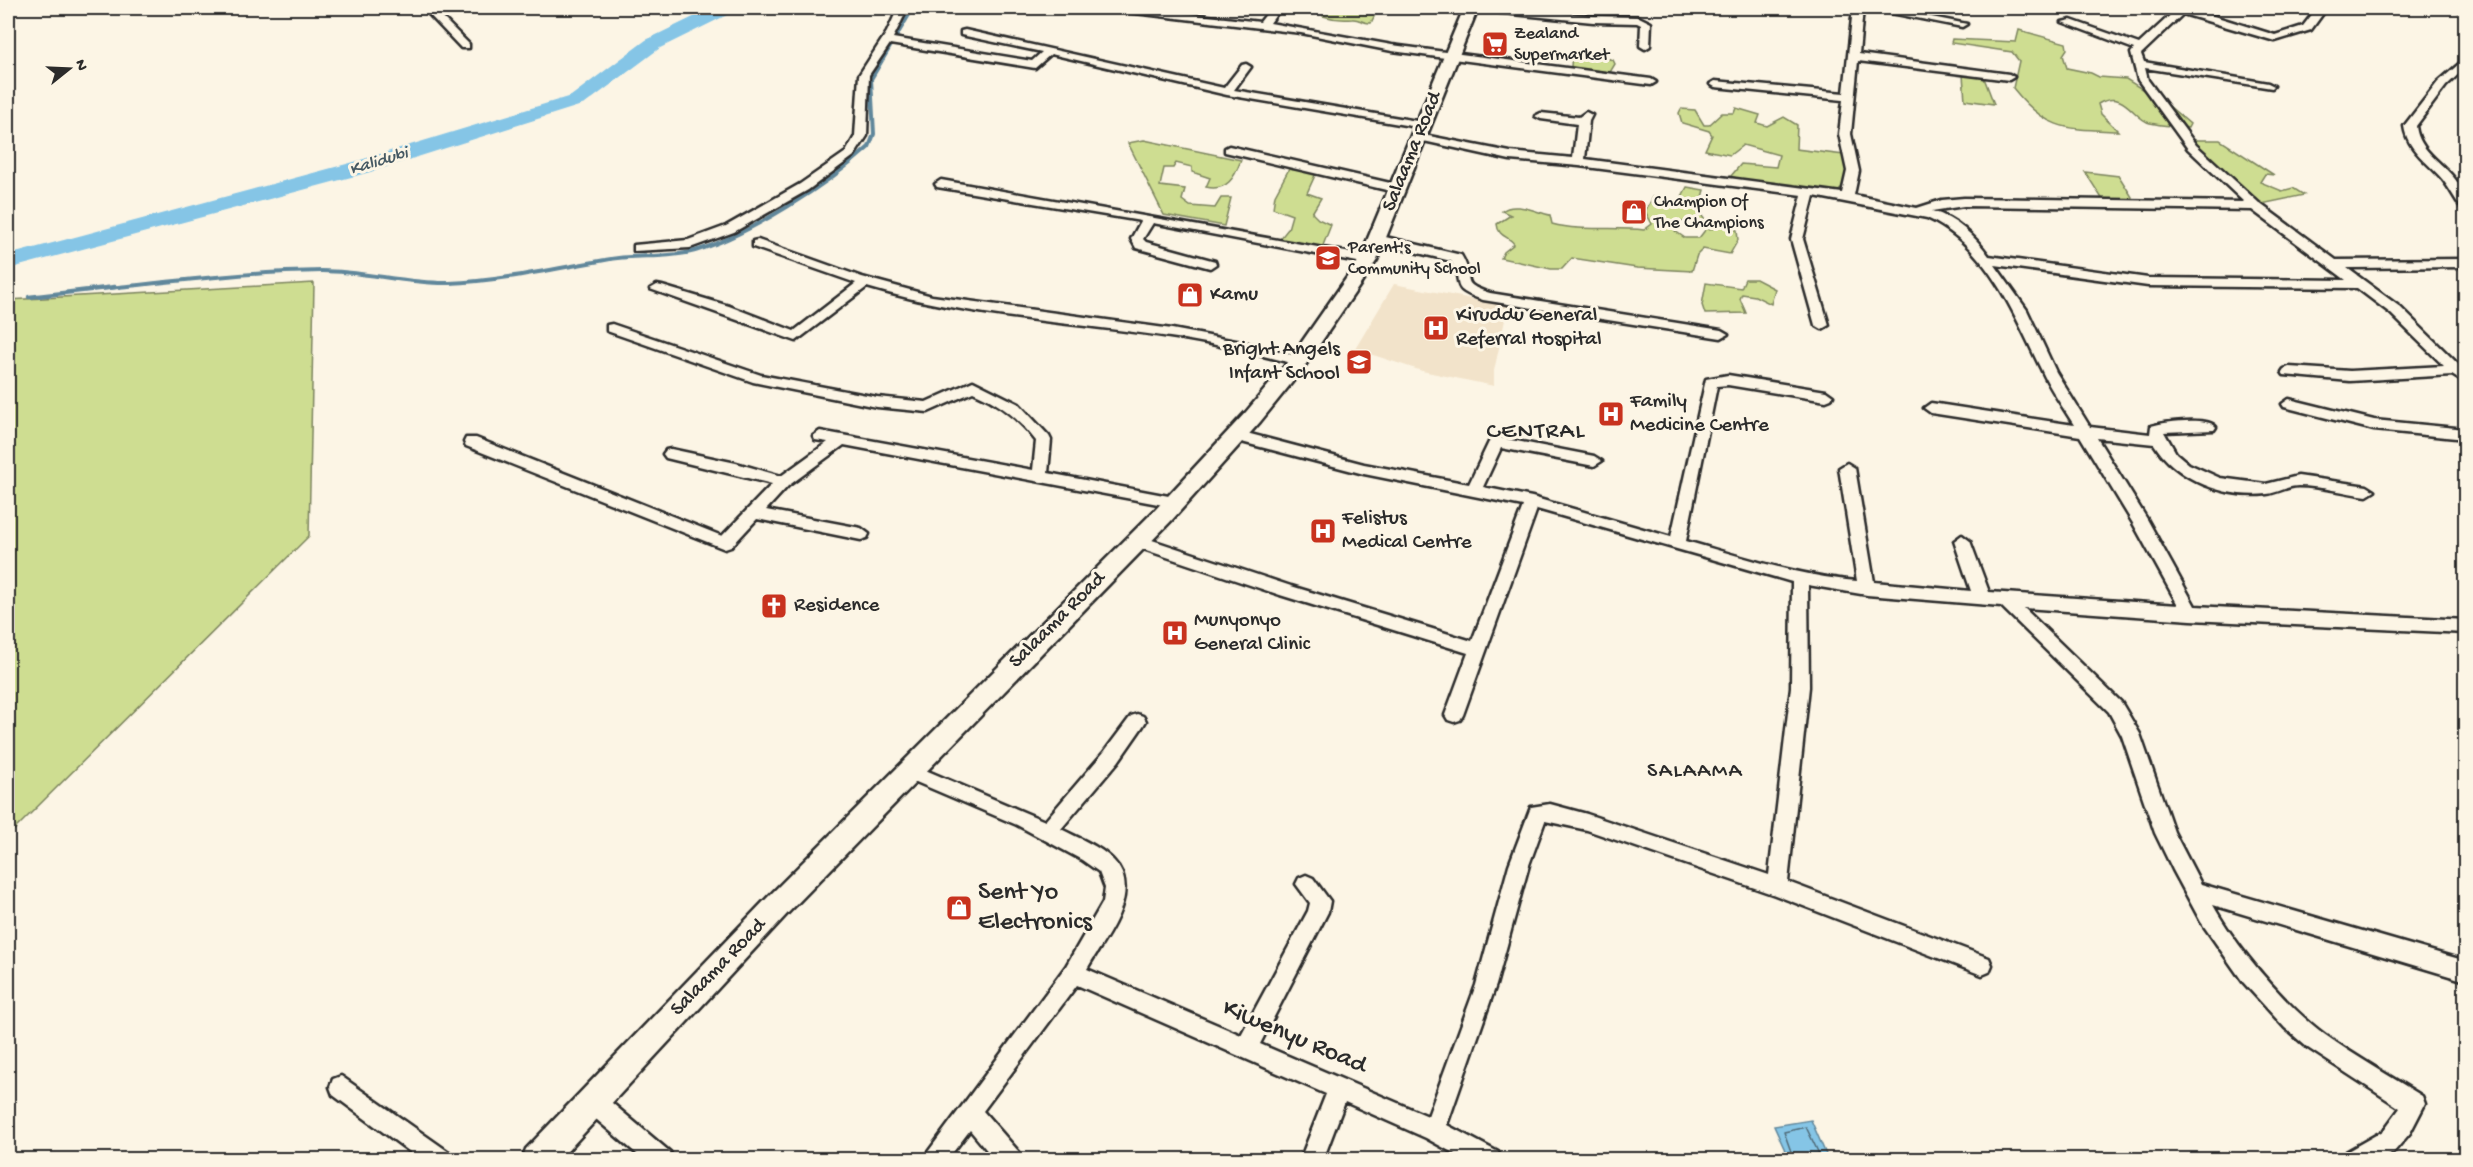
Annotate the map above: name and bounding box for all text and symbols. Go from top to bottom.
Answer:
place label: Zealand Supermarket [1514,24,1611,66]
supermarket icon: Zealand Supermarket [1480,29,1510,59]
north arrow [39,39,99,99]
text: N [69,58,91,74]
street label: Salaama Road [1378,87,1449,215]
water label: Kalidubi [347,143,413,181]
place label: Champion Of The Champions [1653,192,1765,234]
shop icon: Champion Of The Champions [1619,197,1649,227]
place label: Parent's Community School [1347,238,1481,280]
school or university icon: Parent's Community School [1313,243,1343,273]
shop icon: Kamu [1175,280,1205,310]
place label: Kamu [1210,283,1258,308]
place label: Kiruddu General Referral Hospital [1456,304,1602,353]
hospital icon: Kiruddu General Referral Hospital [1421,313,1451,343]
place label: Bright Angels Infant School [1222,338,1341,387]
school or university icon: Bright Angels Infant School [1344,347,1374,377]
place label: Family Medicine Centre [1629,390,1770,439]
hospital icon: Family Medicine Centre [1596,399,1626,429]
district label: CENTRAL [1487,418,1585,447]
place label: Felistus Medical Centre [1341,507,1473,556]
hospital icon: Felistus Medical Centre [1308,516,1338,546]
street label: Salaama Road [1004,566,1113,675]
church icon: Residence [759,591,789,621]
place label: Residence [794,594,880,619]
place label: Munyonyo General Clinic [1194,609,1311,658]
hospital icon: Munyonyo General Clinic [1160,618,1190,648]
district label: SALAAMA [1647,759,1743,785]
place label: Sent Yo Electronics [978,878,1093,939]
shop icon: Sent Yo Electronics [944,893,974,923]
street label: Salaama Road [666,913,773,1022]
street label: Kiwenyu Road [1217,994,1372,1083]

